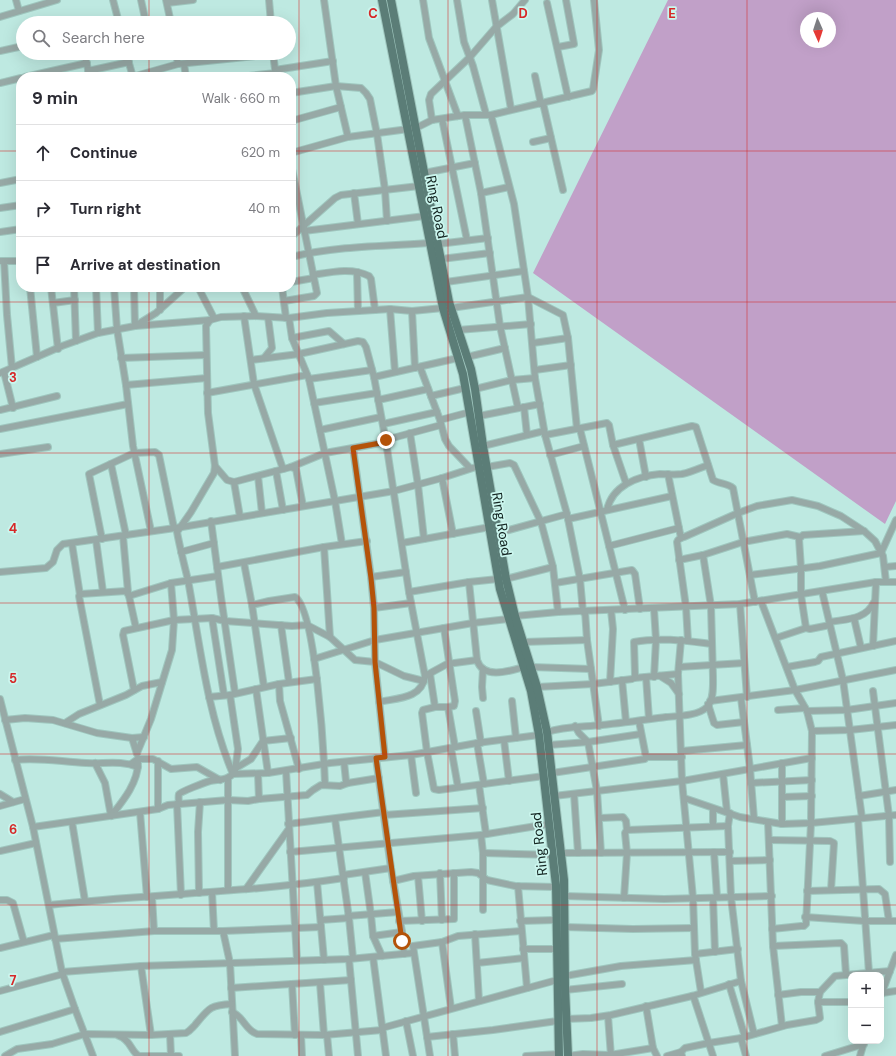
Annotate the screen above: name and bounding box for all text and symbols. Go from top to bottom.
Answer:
text: C [368,5,378,22]
text: D [518,5,528,22]
text: E [668,5,676,22]
north arrow [800,12,836,48]
search box [16,16,296,60]
icon: search [30,27,52,49]
text: Search here [62,28,145,48]
text: 9 min [32,87,78,109]
text: Walk · 660 m [202,90,280,107]
icon: ahead [32,142,54,164]
text: Continue [70,143,138,163]
text: 620 m [241,144,280,161]
street label: Ring Road [422,174,452,240]
icon: right [32,198,54,220]
text: Turn right [70,199,141,219]
text: 40 m [248,200,280,217]
icon: arrive [32,254,54,276]
text: Arrive at destination [70,255,221,275]
text: 3 [9,369,17,386]
route end [377,431,395,449]
street label: Ring Road [488,491,516,557]
text: 4 [9,520,17,537]
text: 5 [9,670,17,687]
street label: Ring Road [527,811,551,877]
text: 6 [9,821,17,838]
route start [393,932,411,950]
text: 7 [10,972,17,989]
map controls [848,972,884,1044]
button: + [848,972,884,1008]
button: − [848,1008,884,1044]

